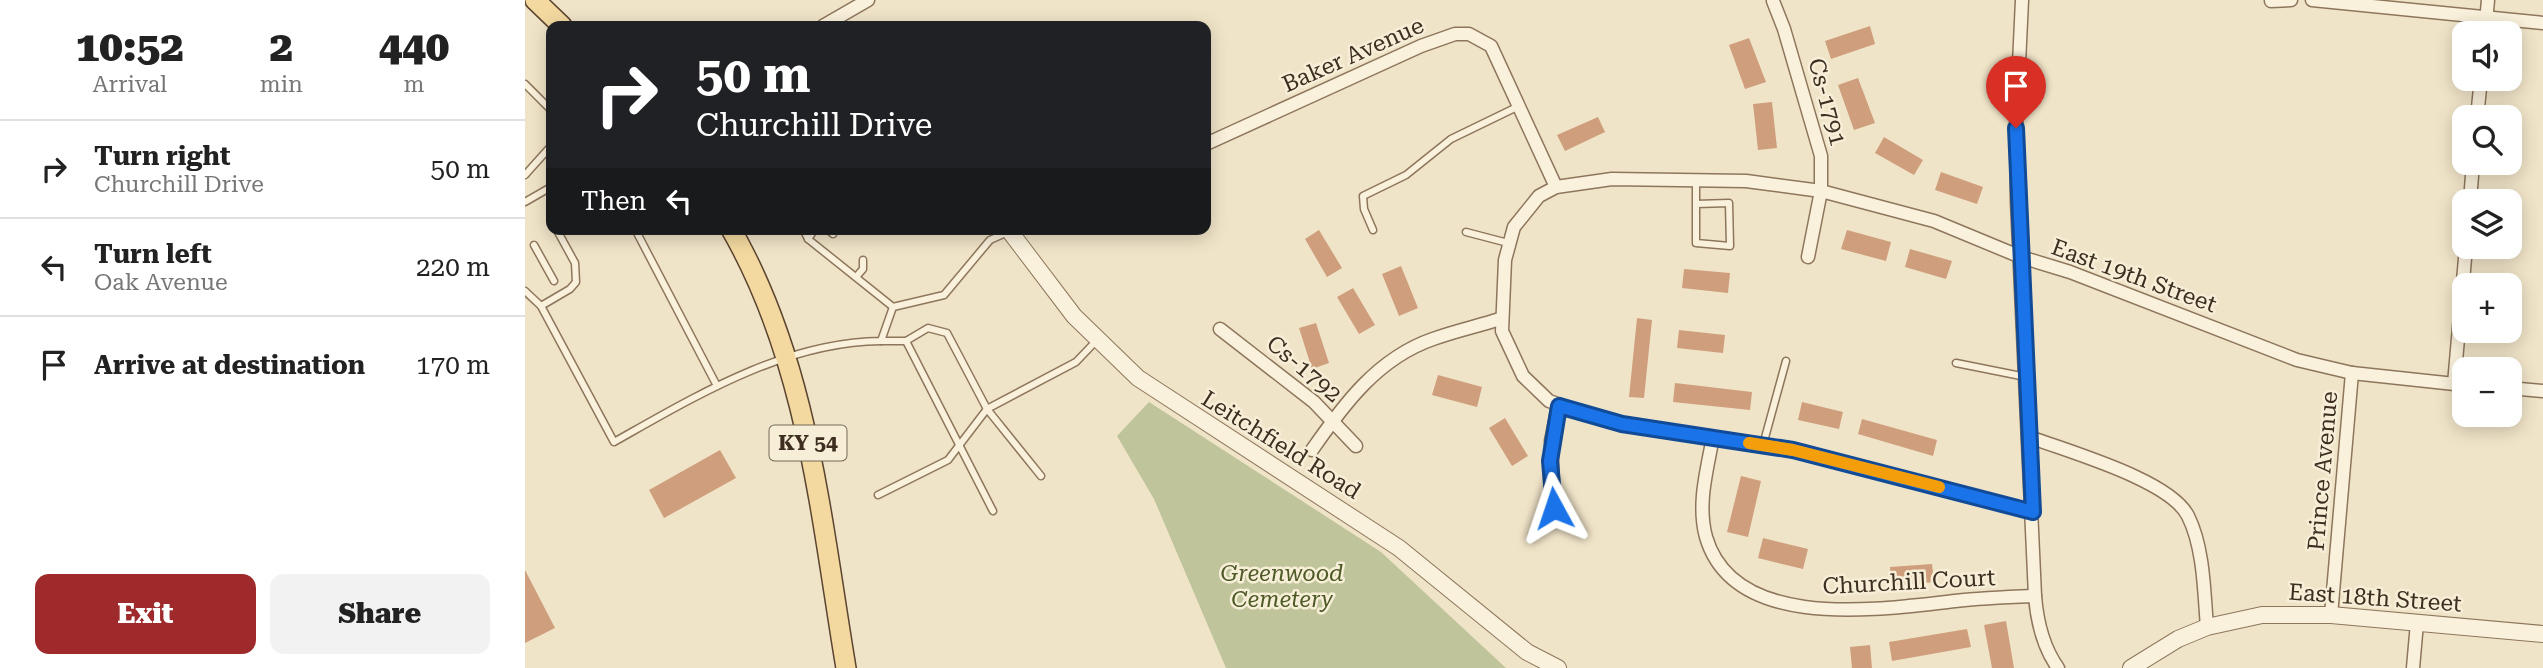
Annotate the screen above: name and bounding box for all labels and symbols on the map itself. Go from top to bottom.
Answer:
street label: Baker Avenue [1278,12,1428,98]
street label: Cs-1791 [1802,55,1852,149]
pin [1986,56,2046,128]
street label: East 19th Street [2048,234,2221,319]
street label: Cs-1792 [1261,330,1347,408]
street label: Leitchfield Road [1196,385,1366,505]
street label: Prince Avenue [2303,390,2343,552]
road number: KY 54 [769,426,847,460]
position arrow [1517,471,1591,545]
park label: Greenwood Cemetery [1221,560,1343,613]
street label: Churchill Court [1822,564,1997,600]
street label: East 18th Street [2287,578,2463,618]

